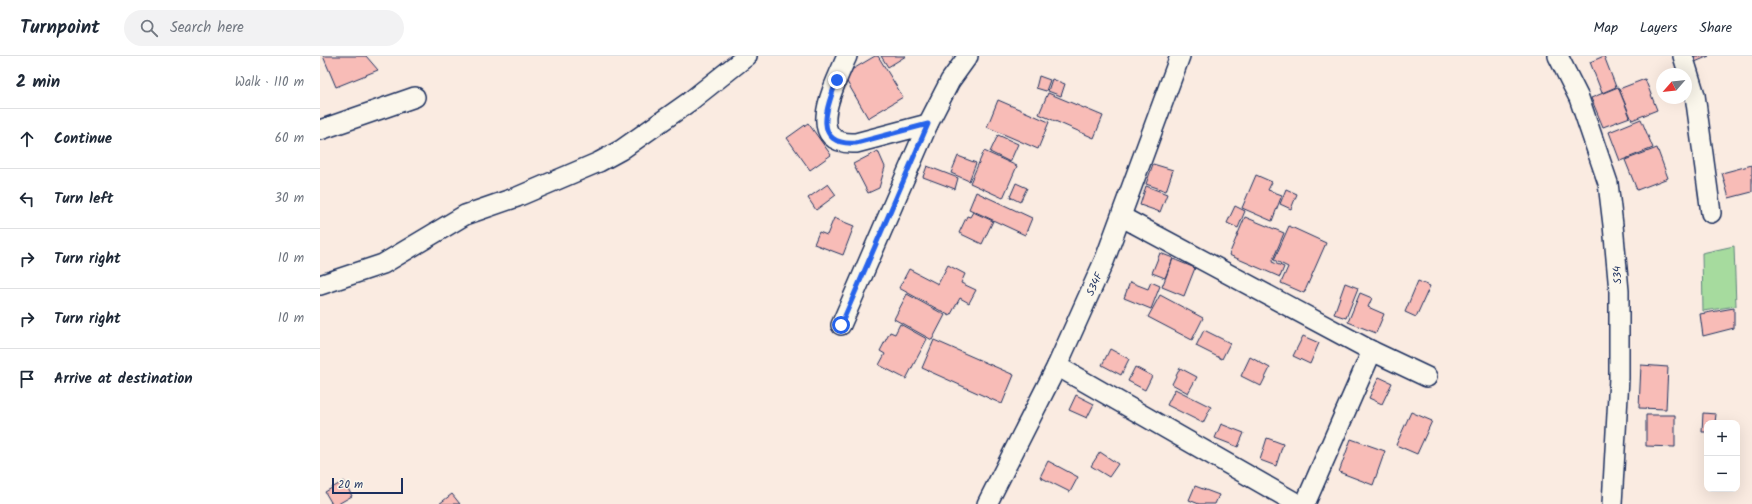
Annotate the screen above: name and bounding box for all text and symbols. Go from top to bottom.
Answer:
search box [124,10,404,46]
text: Turnpoint [20,13,100,43]
text: Search here [170,16,244,40]
icon: search [138,17,160,39]
text: Map [1594,17,1618,39]
text: Layers [1640,17,1678,39]
text: Share [1700,17,1732,39]
north arrow [1656,68,1692,104]
text: 2 min [16,69,60,96]
route end [828,71,846,89]
text: Walk · 110 m [235,72,304,93]
text: Continue [54,127,112,151]
icon: ahead [16,128,38,150]
text: 60 m [275,128,304,149]
text: Turn left [54,187,114,211]
icon: left [16,188,38,210]
text: 30 m [275,188,304,209]
text: Turn right [54,247,121,271]
icon: right [16,248,38,270]
text: 10 m [278,248,304,269]
street label: S34 [1608,265,1628,285]
street label: S34F [1082,269,1109,299]
text: Turn right [54,307,121,331]
icon: right [16,308,38,330]
text: 10 m [278,308,304,329]
route start [832,316,850,334]
text: Arrive at destination [54,367,193,391]
icon: arrive [16,368,38,390]
map controls [1704,420,1740,492]
button: + [1704,420,1740,456]
button: − [1704,456,1740,492]
scale bar [332,476,403,495]
text: 20 m [338,476,363,494]

